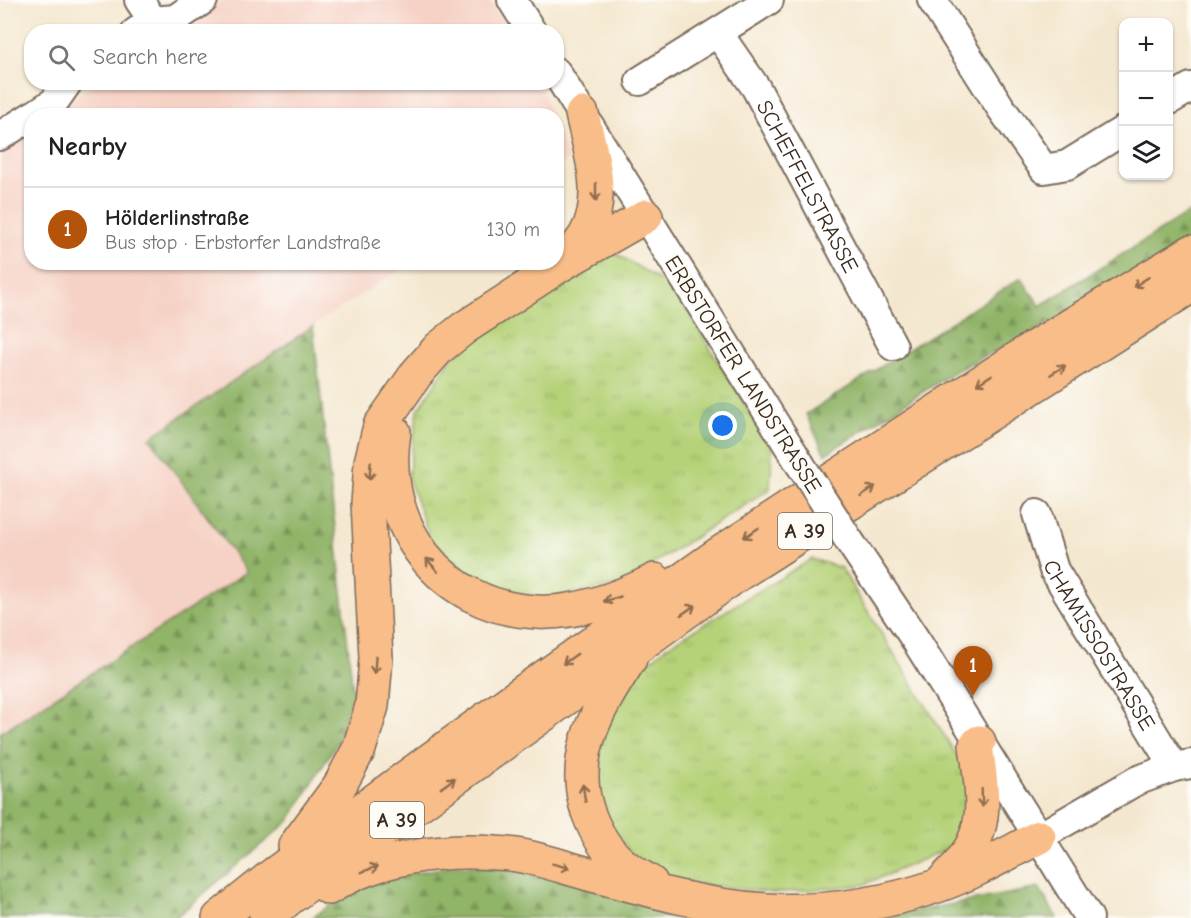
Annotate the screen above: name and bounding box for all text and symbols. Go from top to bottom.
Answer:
map controls [1119,18,1173,180]
button: + [1119,18,1173,72]
search box [24,24,564,90]
icon: search [45,41,78,74]
text: Search here [93,44,208,70]
button: − [1119,72,1173,126]
street label: SCHEFFELSTRASSE [751,96,864,277]
button: layers [1119,126,1173,180]
text: Nearby [48,132,127,162]
one-way arrow [590,181,602,201]
text: Hölderlinstraße [105,205,249,231]
text: 1 [64,218,71,241]
text: 130 m [487,218,540,241]
text: Bus stop · Erbstorfer Landstraße [105,231,381,254]
street label: ERBSTORFER LANDSTRASSE [659,251,827,498]
one-way arrow [1133,277,1150,289]
one-way arrow [1050,364,1066,376]
one-way arrow [976,374,993,387]
your location [708,411,737,440]
one-way arrow [365,460,376,480]
one-way arrow [859,485,876,497]
road number: A 39 [778,513,832,549]
one-way arrow [743,527,759,539]
one-way arrow [425,557,438,573]
street label: CHAMISSOSTRASSE [1038,557,1160,735]
one-way arrow [602,594,621,605]
one-way arrow [679,604,695,616]
pin: 1 [954,646,992,696]
one-way arrow [562,653,578,665]
one-way arrow [369,655,380,675]
one-way arrow [439,777,455,789]
one-way arrow [578,784,589,803]
one-way arrow [976,788,988,808]
road number: A 39 [370,802,424,838]
one-way arrow [551,861,570,873]
one-way arrow [360,863,378,874]

